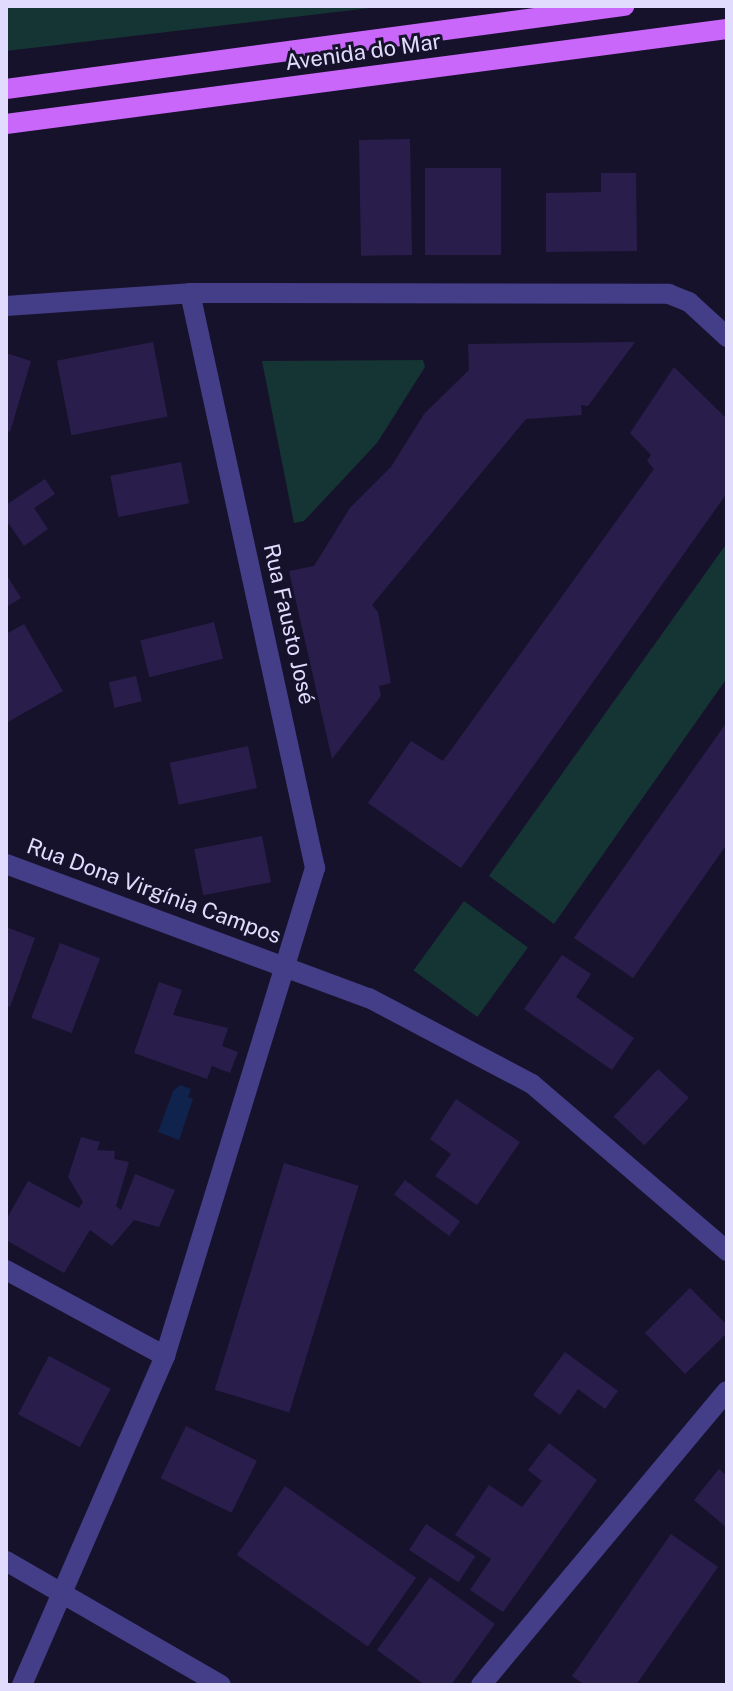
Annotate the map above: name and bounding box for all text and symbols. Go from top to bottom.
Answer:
street label: Avenida do Mar [283,28,443,76]
street label: Rua Fausto José [258,541,320,707]
street label: Rua Dona Virgínia Campos [23,833,285,949]

